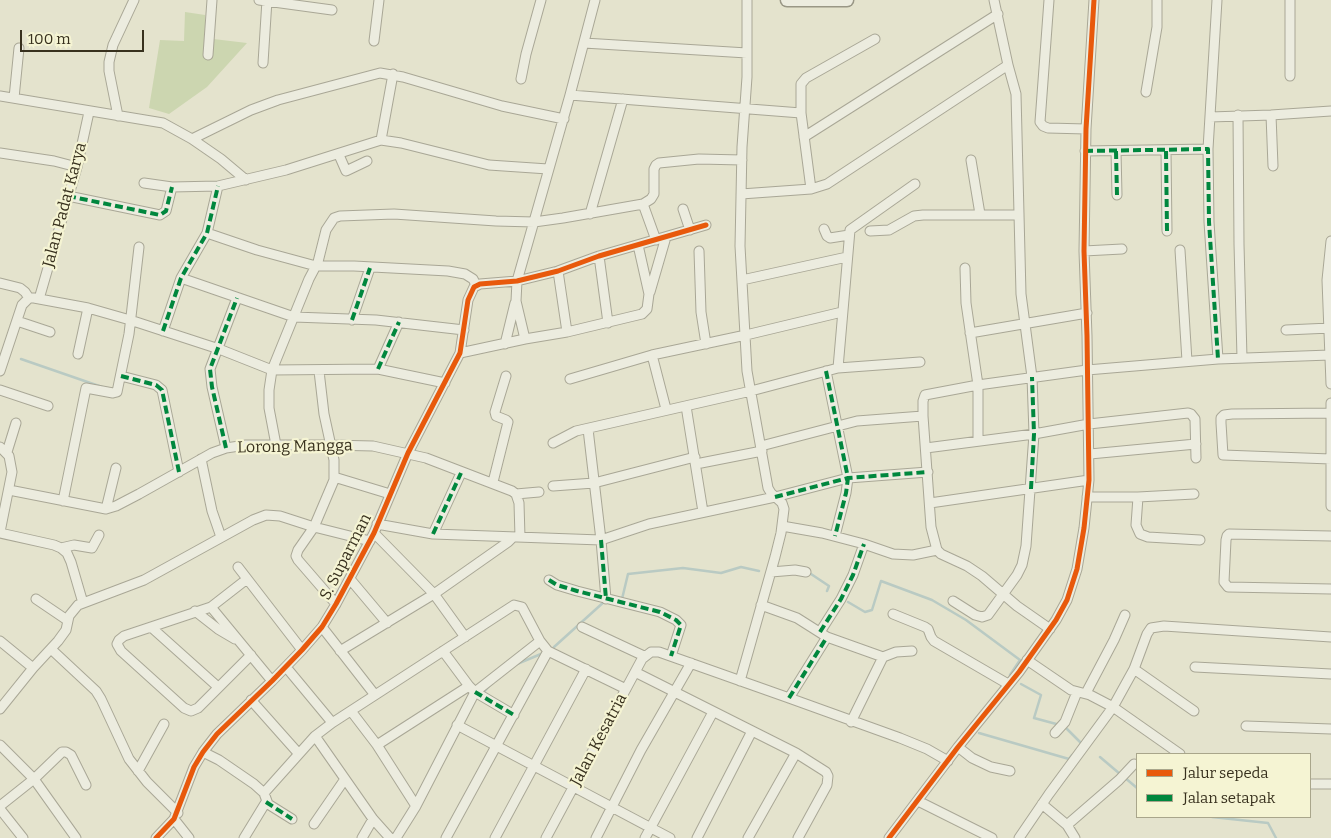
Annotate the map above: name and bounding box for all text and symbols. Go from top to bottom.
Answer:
scale bar [22,20,146,52]
text: 100 m [28,30,71,48]
street label: Jalan Padat Karya [39,140,91,270]
street label: Lorong Mangga [237,436,353,458]
street label: S. Suparman [316,511,376,603]
street label: Jalan Kesatria [567,690,631,790]
legend [1136,753,1311,818]
text: Jalur sepeda [1183,764,1269,782]
text: Jalan setapak [1183,789,1275,807]

